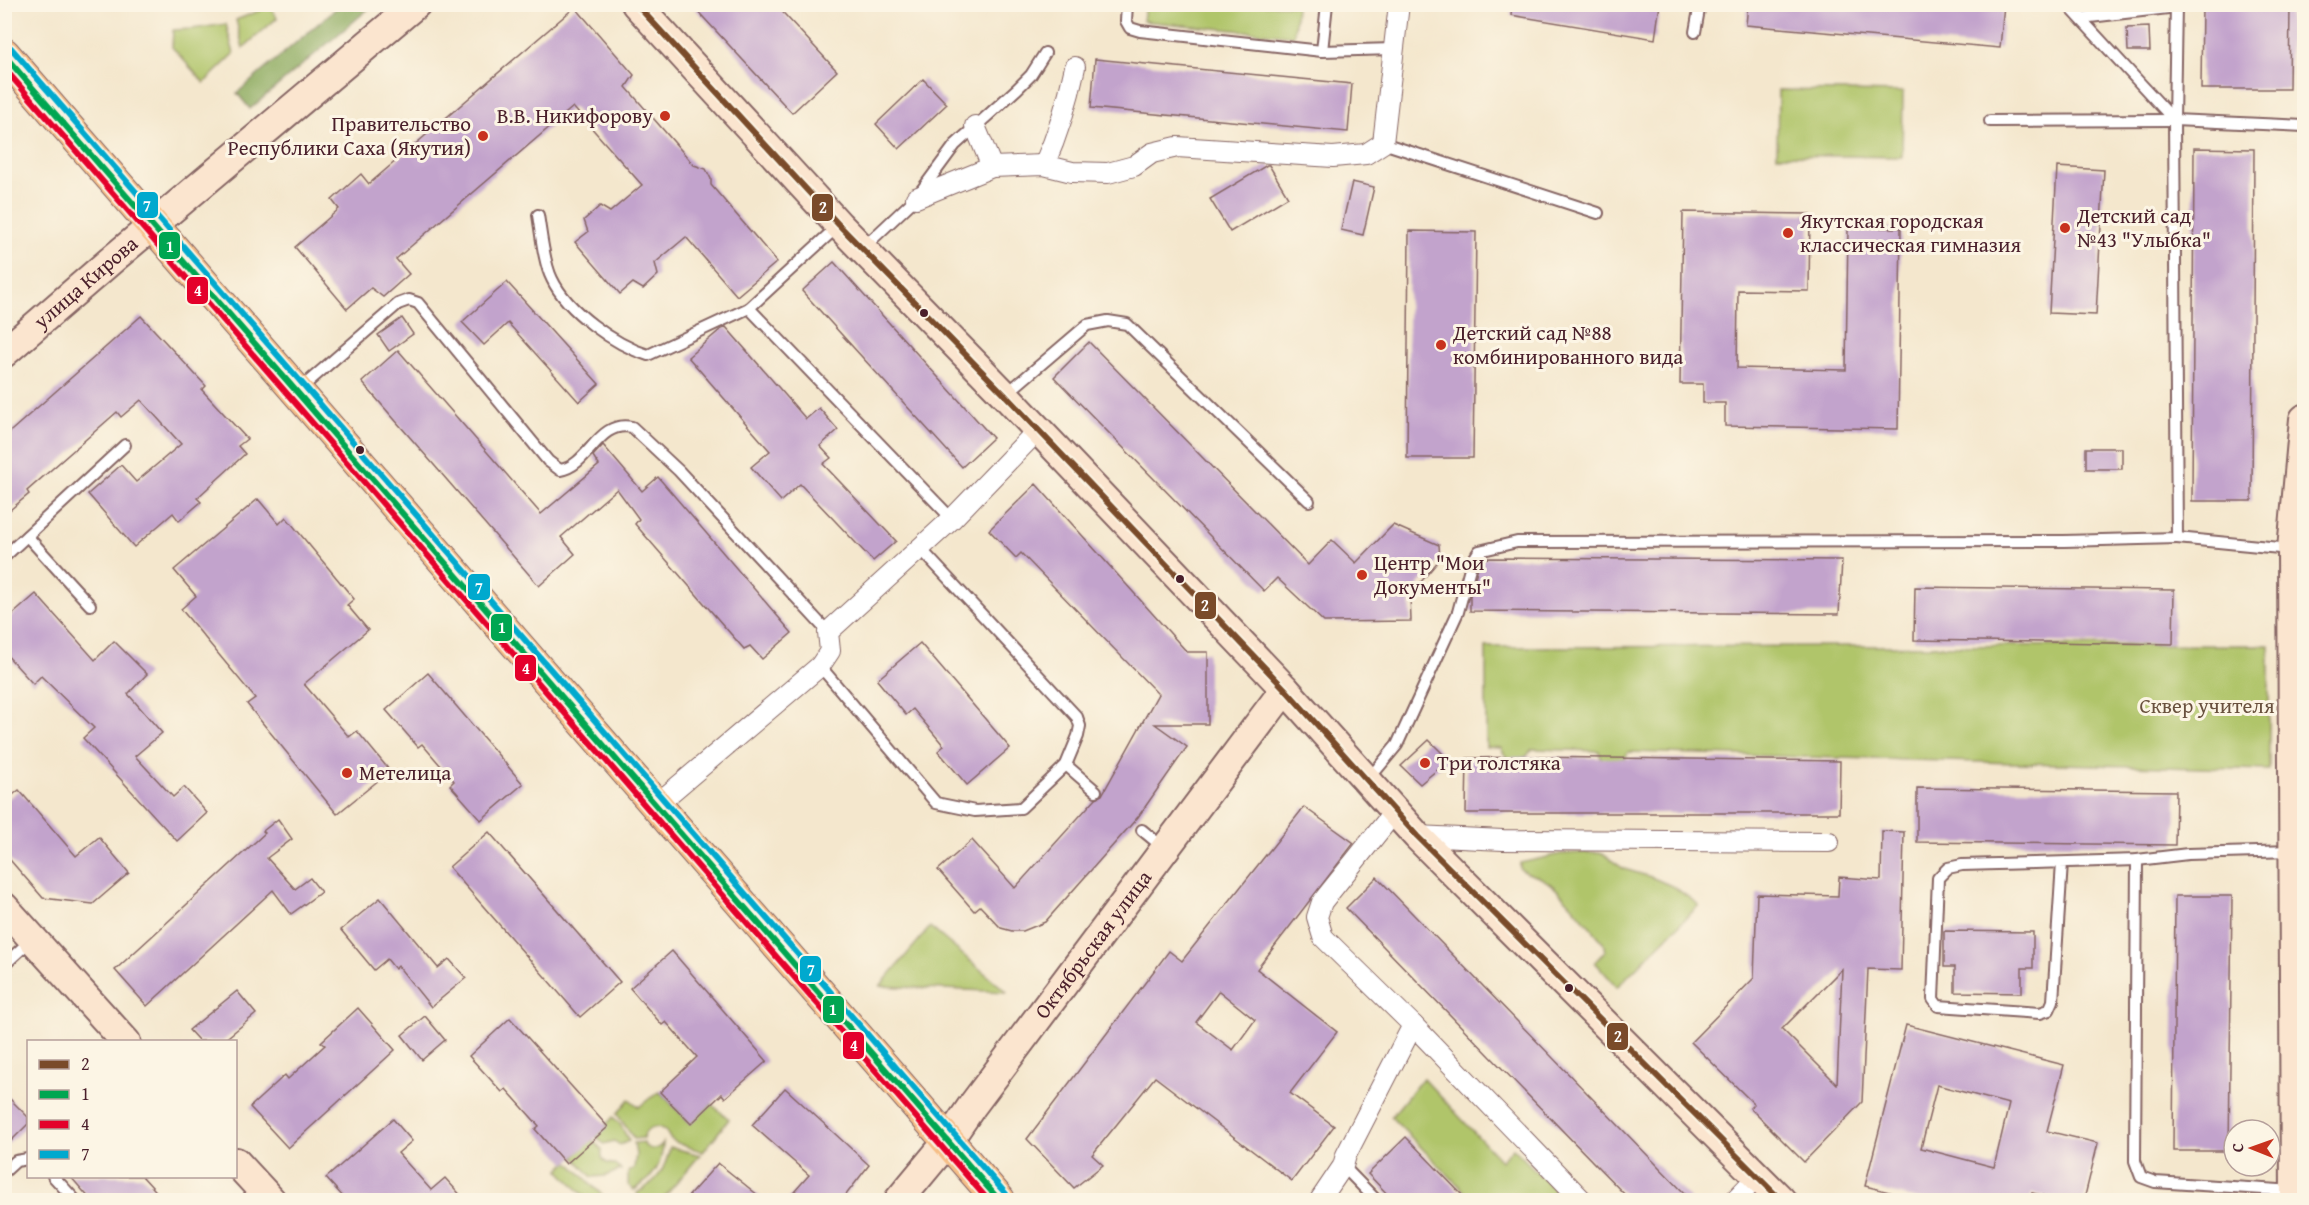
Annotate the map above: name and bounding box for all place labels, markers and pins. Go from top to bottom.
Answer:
place label: В.В. Никифорову [497,100,653,131]
place label: Правительство Республики Саха (Якутия) [228,108,471,163]
marker: В.В. Никифорову [658,109,672,123]
marker: Правительство Республики Саха (Якутия) [476,129,490,143]
place label: Детский сад №43 "Улыбка" [2076,200,2211,255]
place label: Якутская городская классическая гимназия [1799,205,2021,260]
marker: Детский сад №43 "Улыбка" [2058,221,2072,235]
marker: Якутская городская классическая гимназия [1781,226,1795,240]
unlabelled marker [918,307,930,319]
place label: Детский сад №88 комбинированного вида [1452,317,1683,372]
marker: Детский сад №88 комбинированного вида [1434,338,1448,352]
unlabelled marker [354,444,366,456]
place label: Центр "Мои Документы" [1373,547,1491,602]
marker: Центр "Мои Документы" [1355,568,1369,582]
unlabelled marker [1174,573,1186,585]
place label: Три толстяка [1437,747,1561,778]
marker: Три толстяка [1418,756,1432,770]
place label: Метелица [359,757,451,788]
marker: Метелица [340,766,354,780]
unlabelled marker [1563,982,1575,994]

